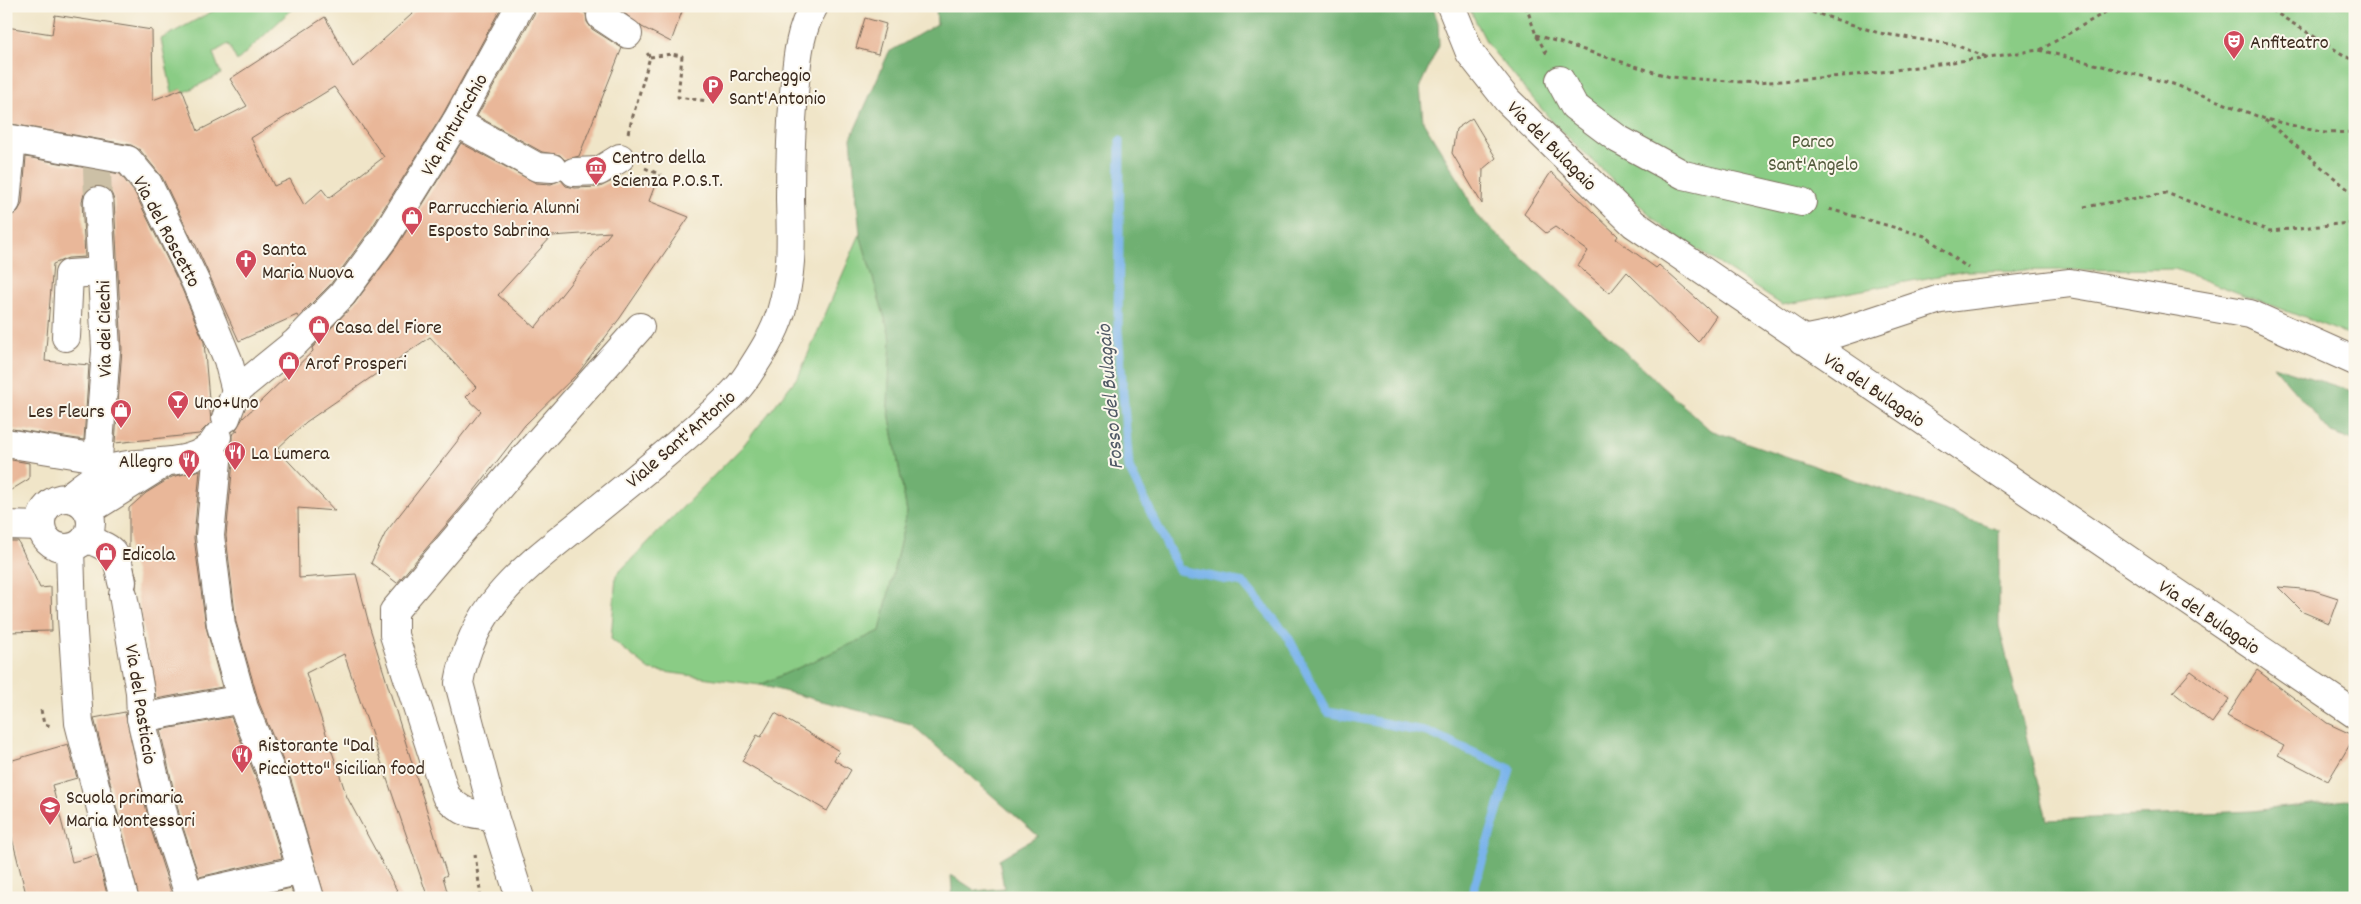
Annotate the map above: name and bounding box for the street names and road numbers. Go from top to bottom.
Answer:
street label: Via Pinturicchio [415,69,496,182]
street label: Via del Bulagaio [1499,96,1602,199]
street label: Via del Roscetto [124,172,206,293]
street label: Via dei Ciechi [91,280,121,378]
street label: Via del Bulagaio [1817,347,1930,436]
street label: Viale Sant'Antonio [621,384,743,496]
street label: Via del Bulagaio [2152,574,2265,663]
street label: Via del Pasticcio [116,642,162,767]

